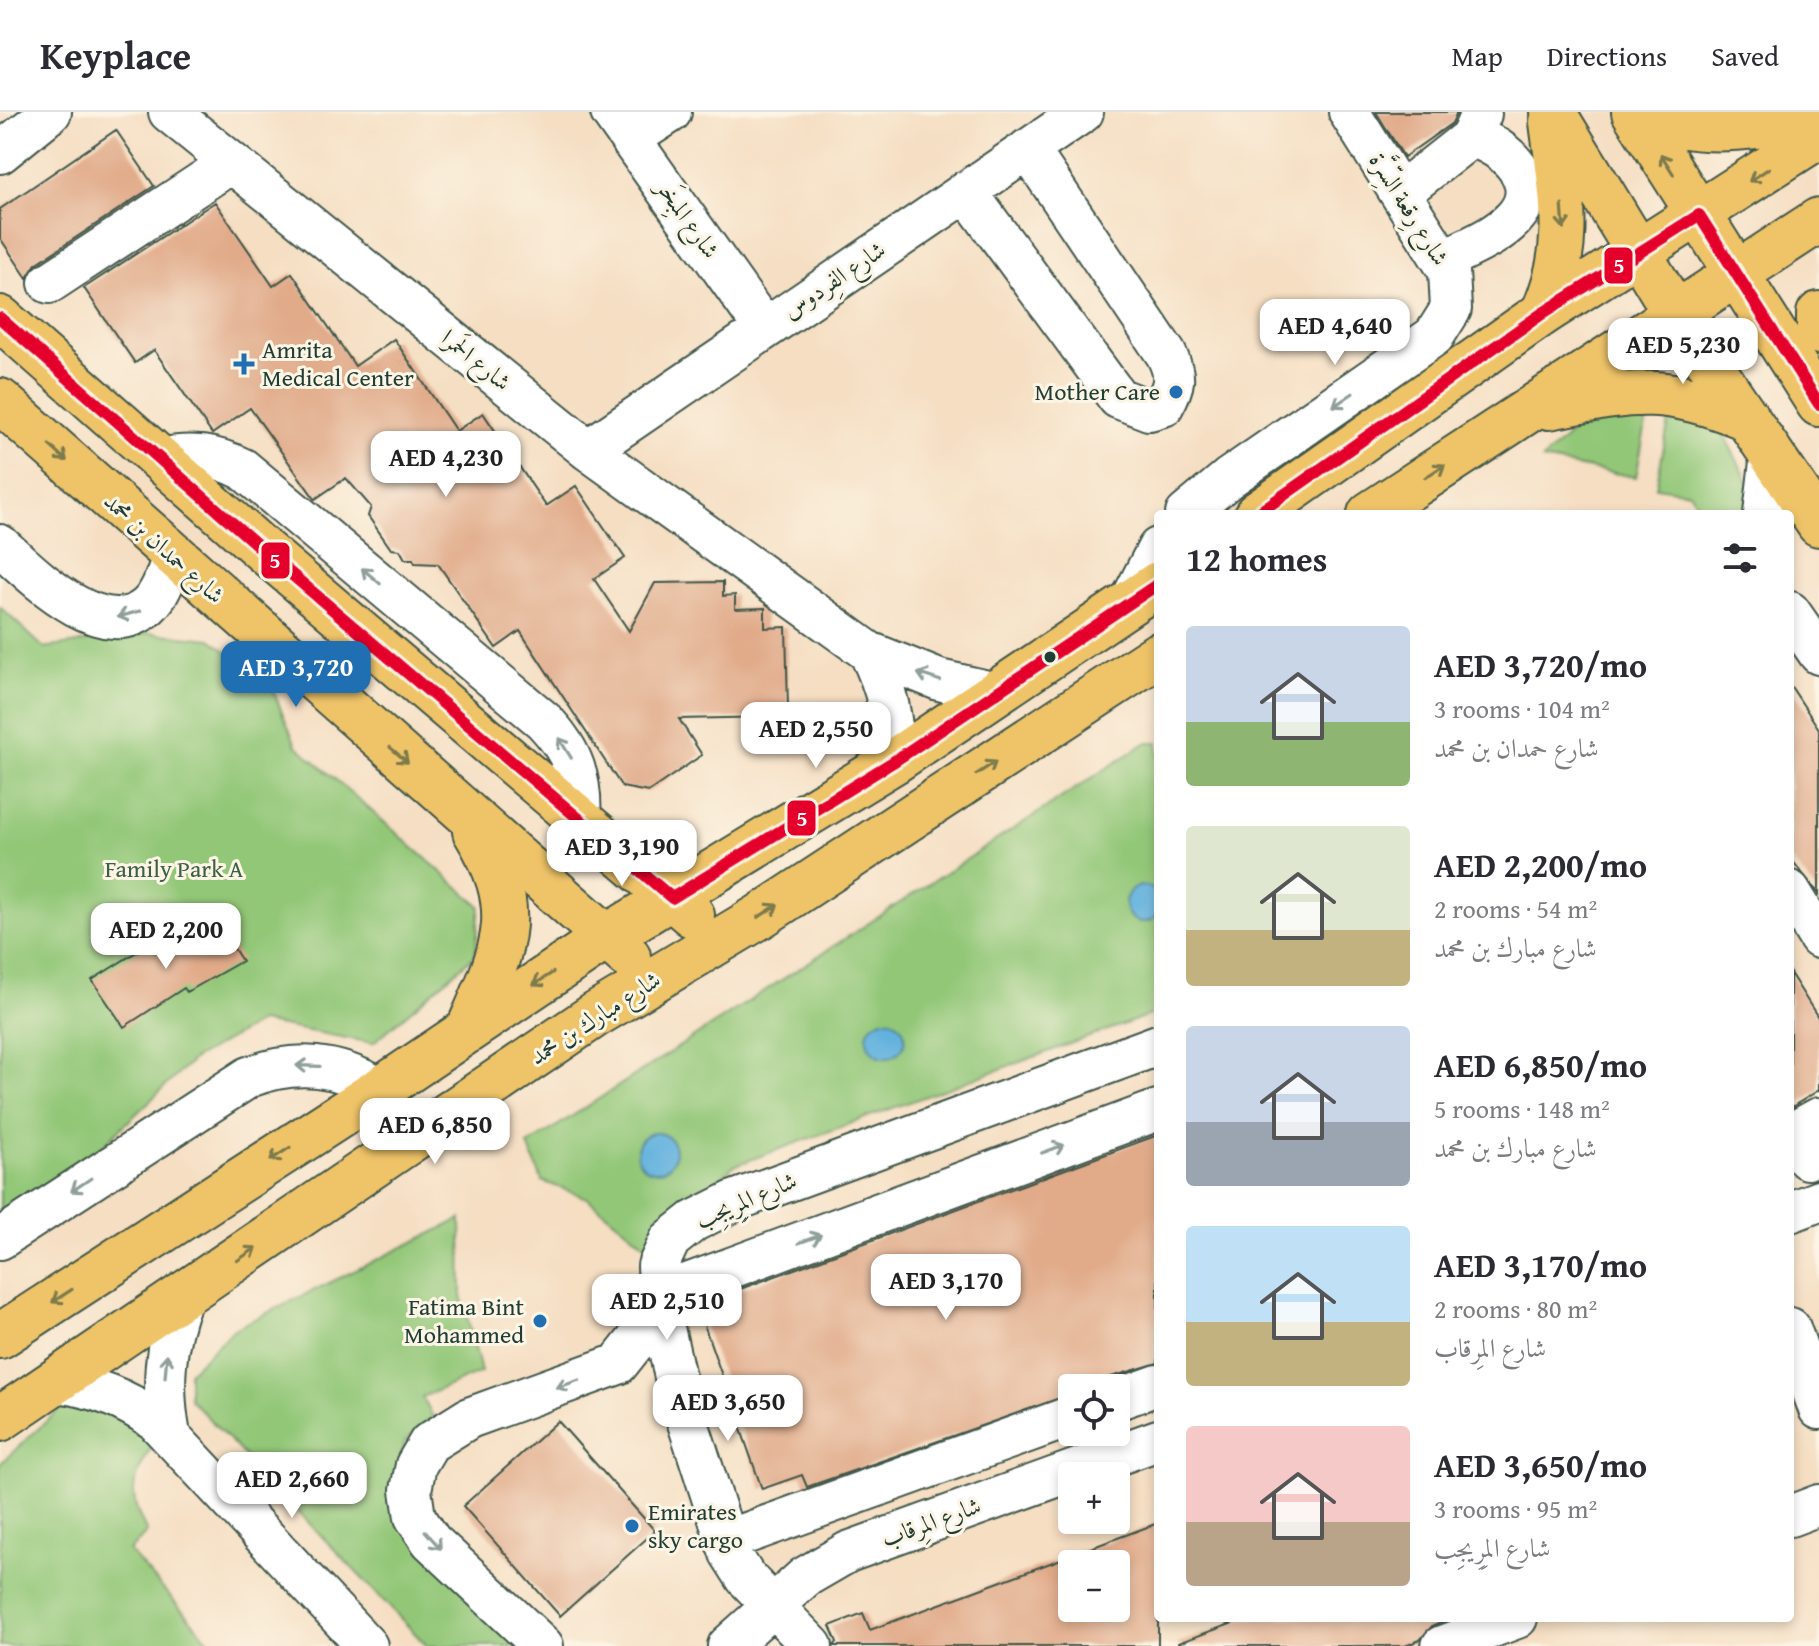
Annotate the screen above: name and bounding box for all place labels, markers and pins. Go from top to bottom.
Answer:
pin: AED 4,640 [1243,299,1427,367]
pin: AED 5,230 [1591,318,1775,386]
place label: Amrita Medical Center [262,332,414,395]
marker: Amrita Medical Center [233,353,255,375]
place label: Mother Care [1035,374,1160,409]
marker: Mother Care [1167,383,1185,401]
pin: AED 4,230 [354,431,538,499]
pin: AED 3,720 [204,641,388,709]
unlabelled marker [1042,649,1058,665]
pin: AED 2,550 [724,702,908,770]
pin: AED 3,190 [530,820,714,888]
pin: AED 2,200 [74,903,258,971]
pin: AED 6,850 [343,1098,527,1166]
pin: AED 3,170 [854,1254,1038,1322]
pin: AED 2,510 [575,1274,759,1342]
place label: Fatima Bint Mohammed [404,1289,525,1352]
marker: Fatima Bint Mohammed [531,1312,549,1330]
pin: AED 3,650 [636,1375,820,1443]
pin: AED 2,660 [200,1452,384,1520]
place label: Emirates sky cargo [648,1494,743,1557]
marker: Emirates sky cargo [623,1517,641,1535]

